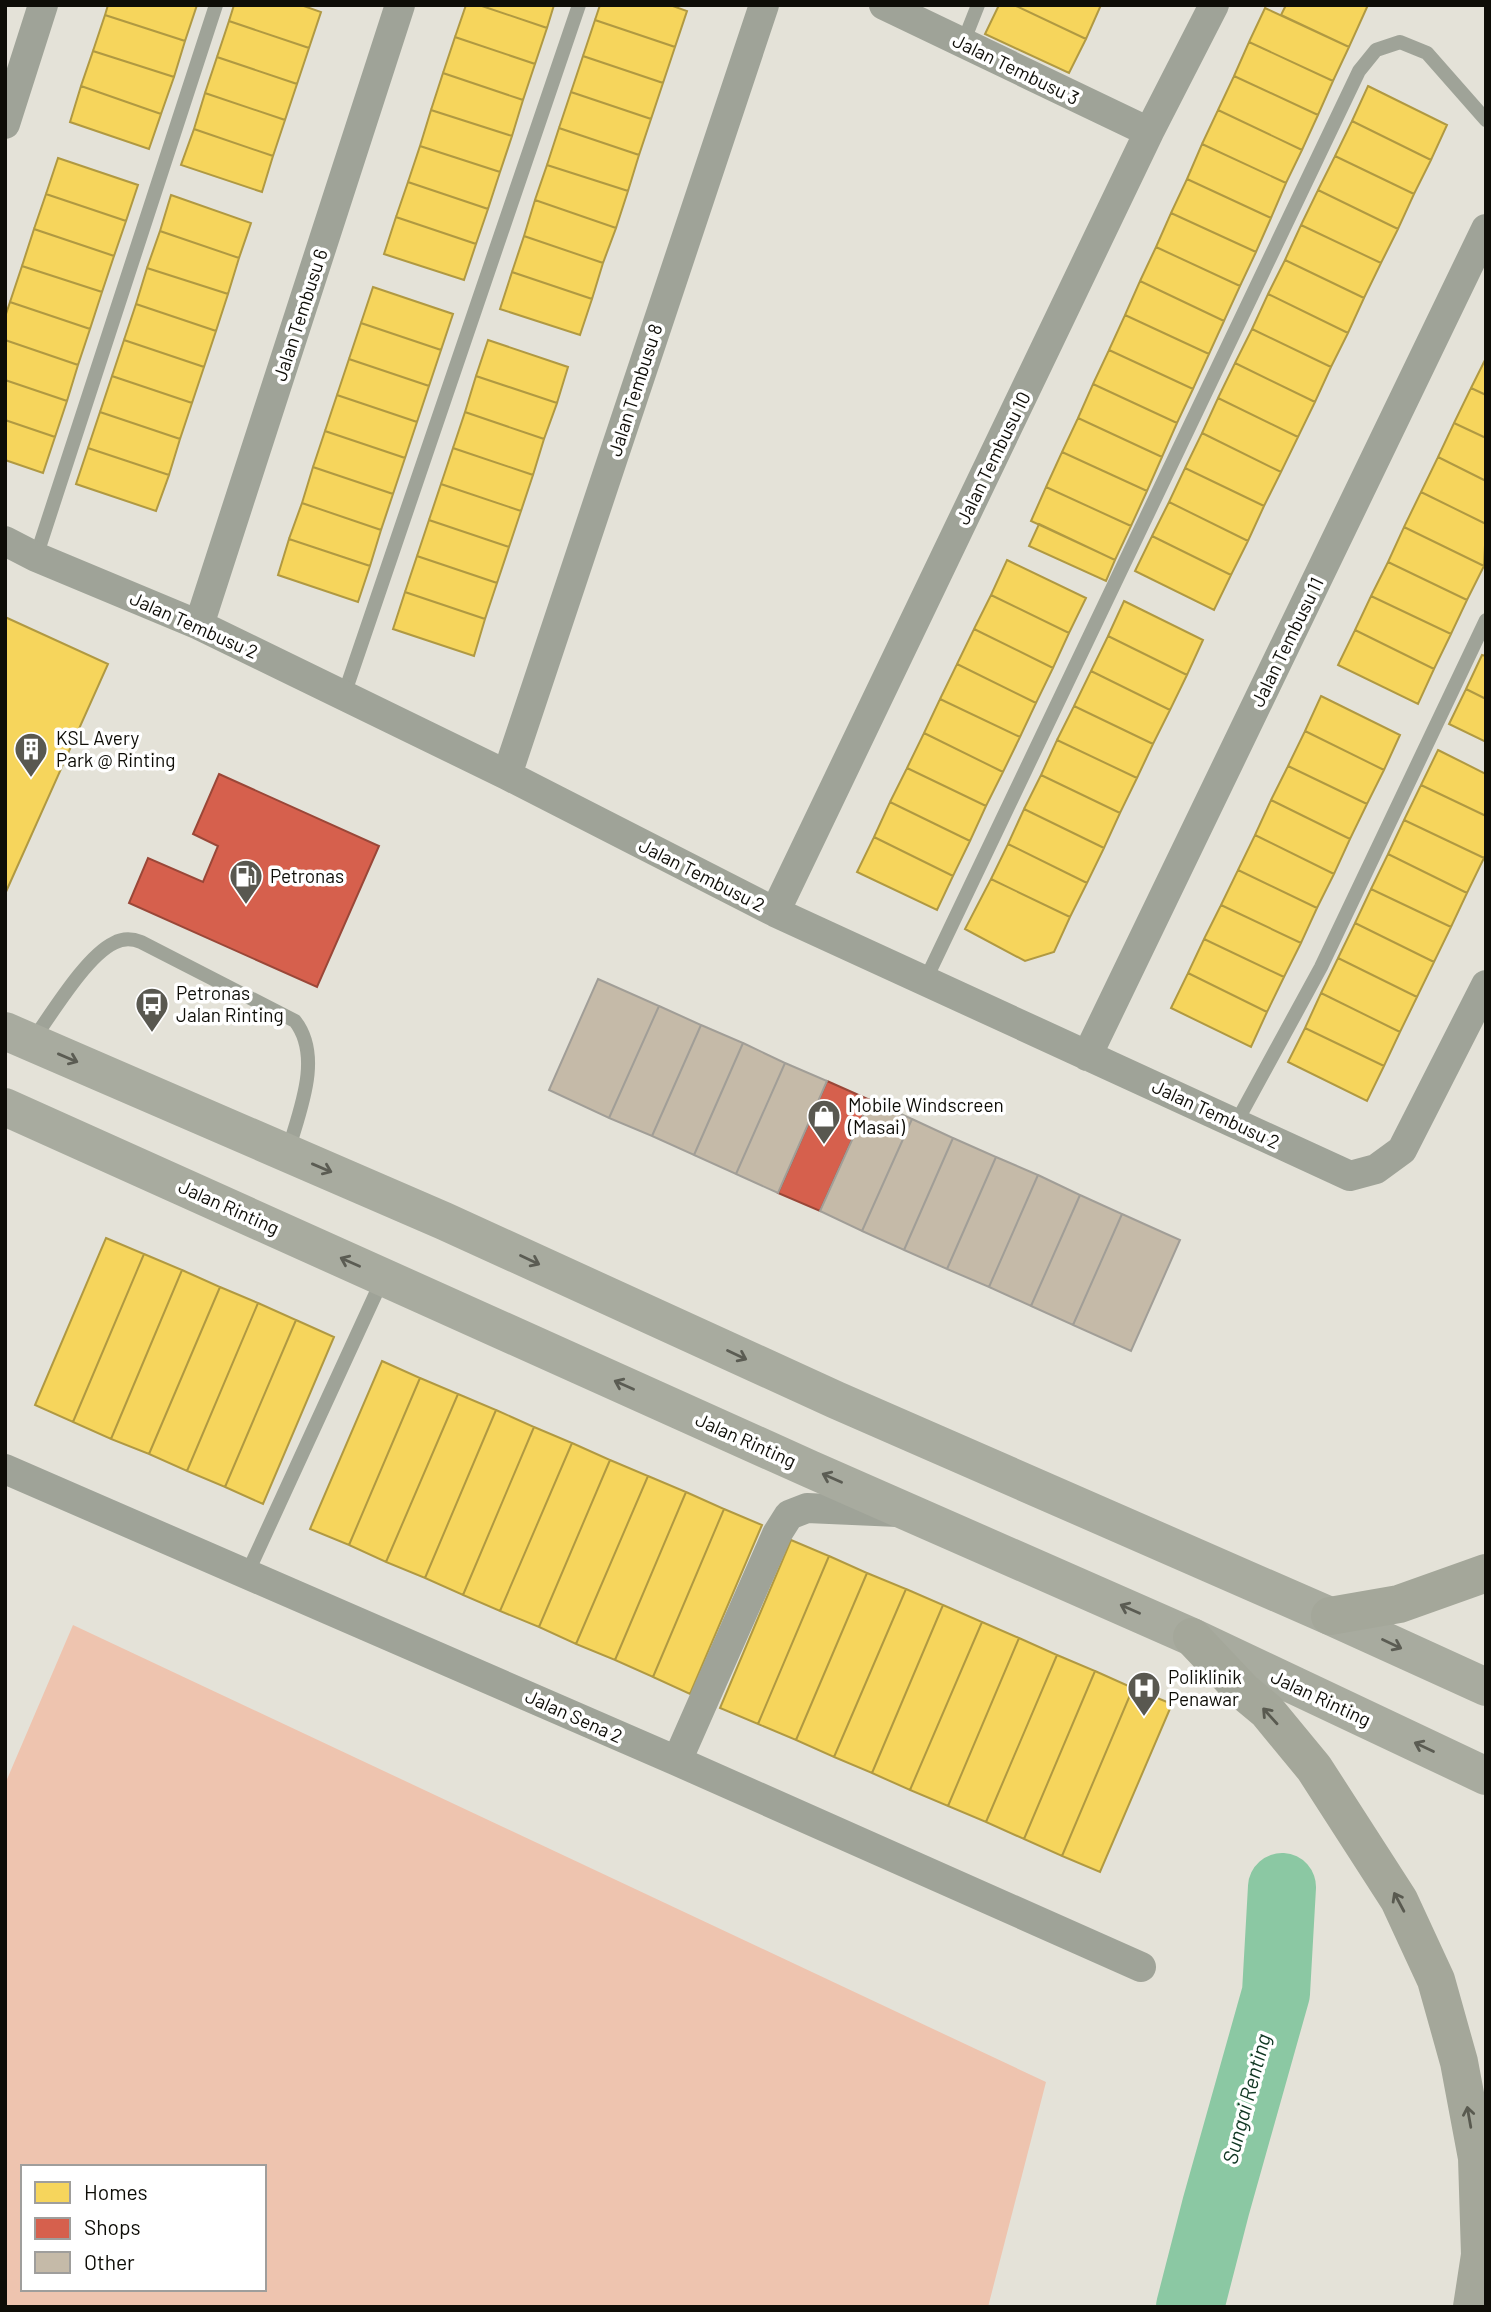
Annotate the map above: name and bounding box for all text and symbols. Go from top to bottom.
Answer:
street label: Jalan Tembusu 3 [949,28,1083,109]
street label: Jalan Tembusu 6 [267,246,332,384]
street label: Jalan Tembusu 8 [602,321,667,459]
street label: Jalan Tembusu 10 [950,387,1035,528]
street label: Jalan Tembusu 11 [1245,573,1328,710]
street label: Jalan Tembusu 2 [127,586,262,663]
place label: KSL Avery Park @ Rinting [56,726,176,771]
building icon: KSL Avery Park @ Rinting [12,730,50,779]
street label: Jalan Tembusu 2 [636,833,769,916]
fuel station icon: Petronas [227,857,265,906]
place label: Petronas [270,864,344,887]
place label: Petronas Jalan Rinting [176,981,284,1026]
bus stop icon: Petronas Jalan Rinting [133,985,171,1034]
one-way arrow [57,1052,78,1065]
street label: Jalan Tembusu 2 [1149,1074,1284,1153]
place label: Mobile Windscreen (Masai) [847,1093,1004,1138]
shop icon: Mobile Windscreen (Masai) [805,1097,843,1146]
one-way arrow [310,1162,332,1175]
street label: Jalan Rinting [175,1174,283,1239]
one-way arrow [519,1254,540,1267]
one-way arrow [340,1255,361,1268]
one-way arrow [725,1349,747,1362]
one-way arrow [614,1378,635,1391]
street label: Jalan Rinting [692,1407,800,1472]
one-way arrow [822,1471,843,1484]
one-way arrow [1120,1602,1141,1615]
one-way arrow [1381,1638,1402,1651]
street label: Jalan Rinting [1268,1664,1375,1731]
place label: Poliklinik Penawar [1168,1665,1242,1710]
hospital icon: Poliklinik Penawar [1125,1669,1163,1718]
street label: Jalan Sena 2 [522,1684,626,1747]
one-way arrow [1262,1707,1278,1725]
one-way arrow [1414,1740,1435,1753]
one-way arrow [1392,1893,1406,1913]
water label: Sungai Renting [1216,2031,1275,2166]
one-way arrow [1462,2106,1476,2129]
legend [21,2165,266,2291]
text: Homes [84,2179,148,2204]
text: Shops [84,2214,141,2239]
text: Other [84,2249,135,2274]

